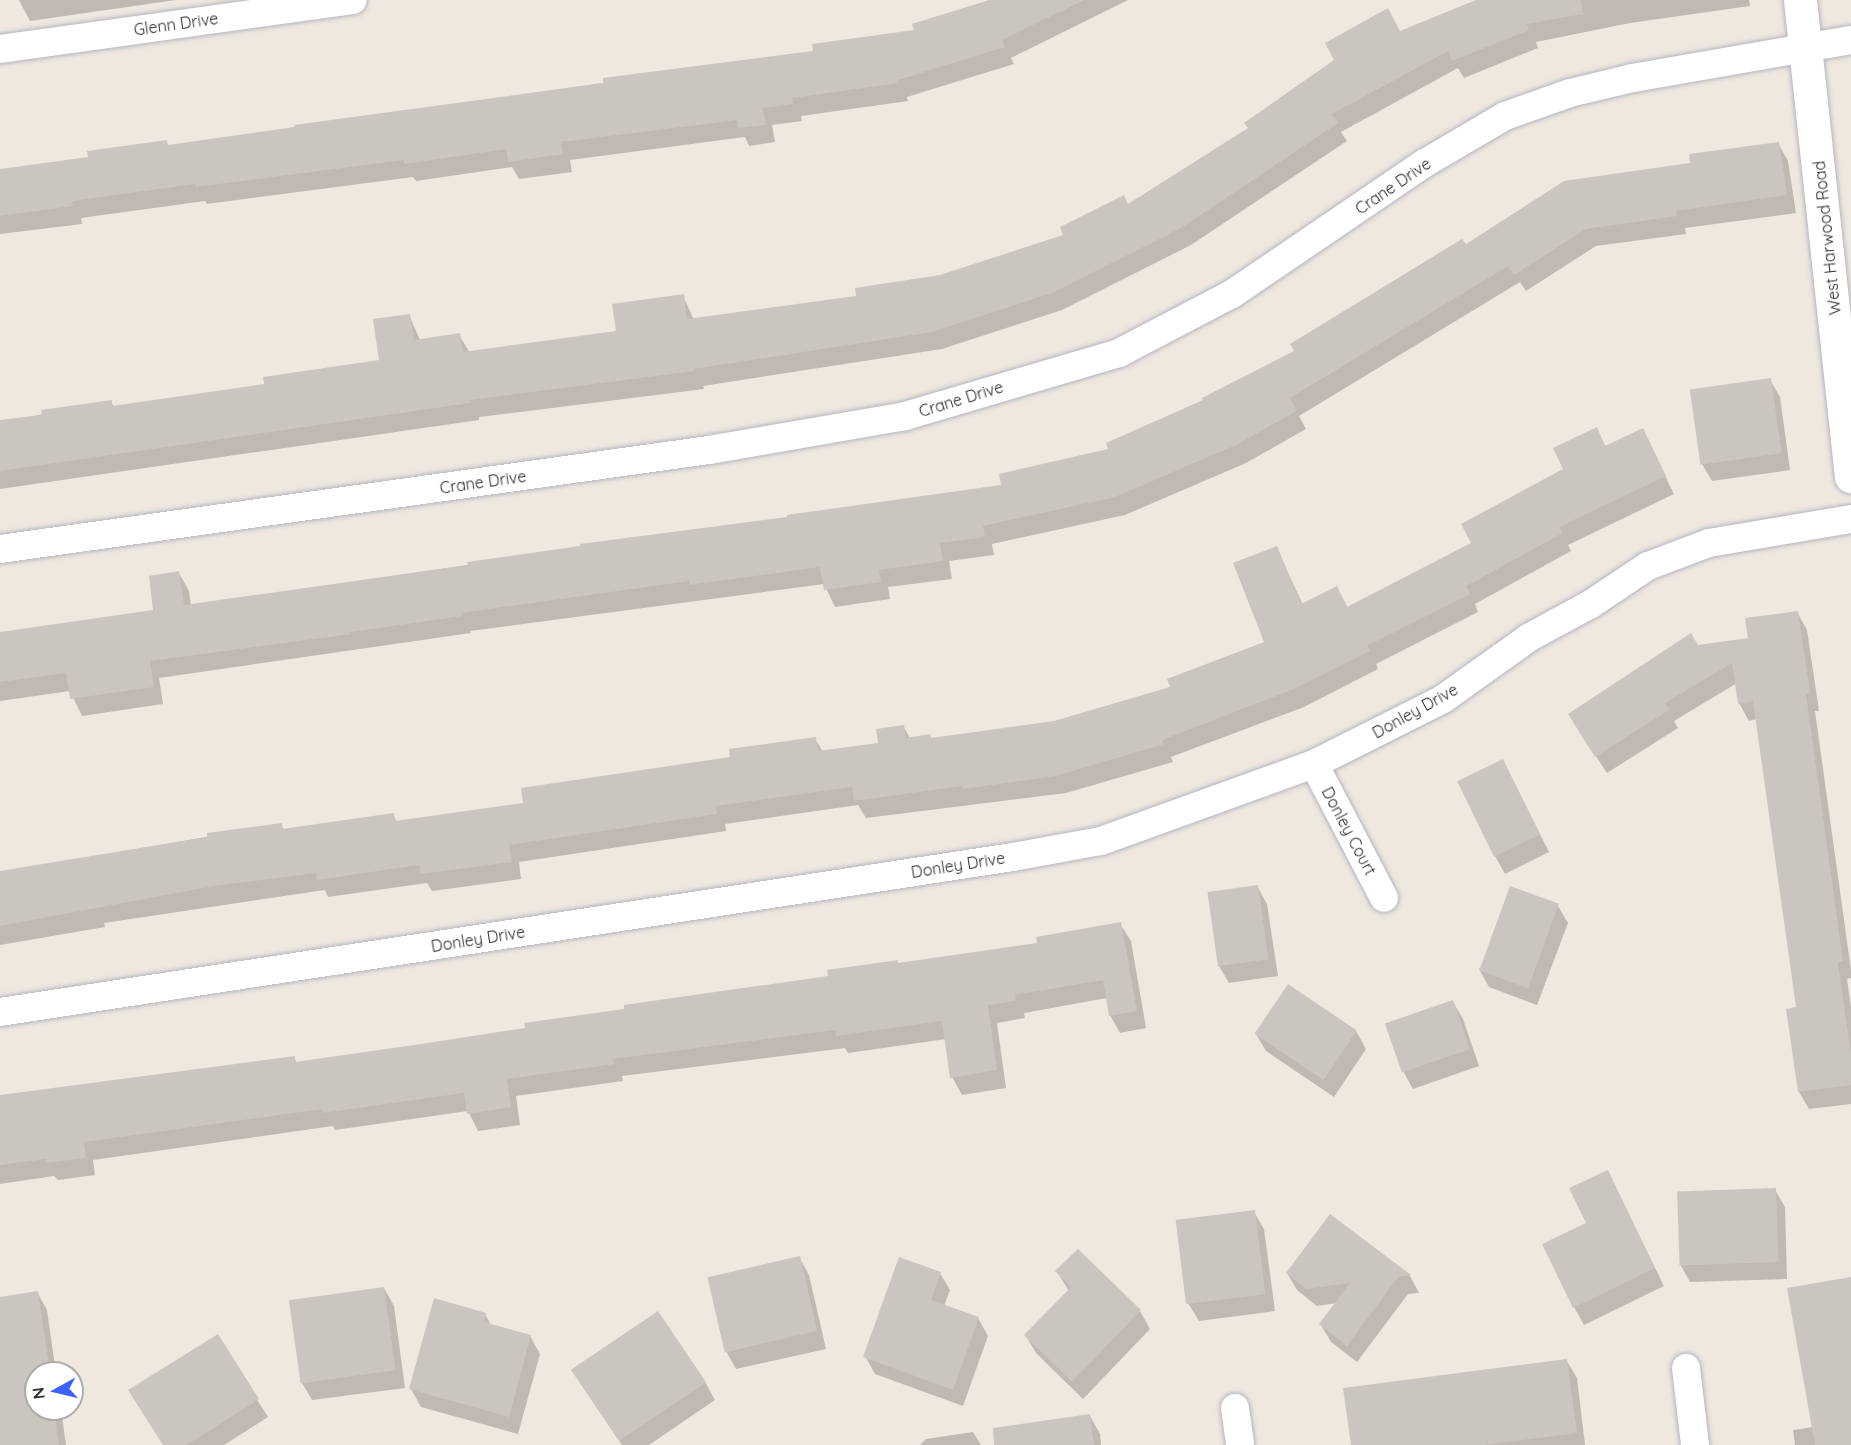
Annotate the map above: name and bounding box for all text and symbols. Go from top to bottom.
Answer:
street label: Glenn Drive [133,9,219,39]
street label: Crane Drive [1351,154,1435,218]
street label: West Harwood Road [1809,160,1845,316]
street label: Crane Drive [916,377,1006,421]
street label: Crane Drive [438,466,528,498]
street label: Donley Drive [1369,680,1461,742]
street label: Donley Court [1318,784,1380,878]
street label: Donley Drive [910,848,1006,882]
street label: Donley Drive [430,922,526,956]
north arrow [24,1361,84,1421]
text: N [27,1386,49,1400]

